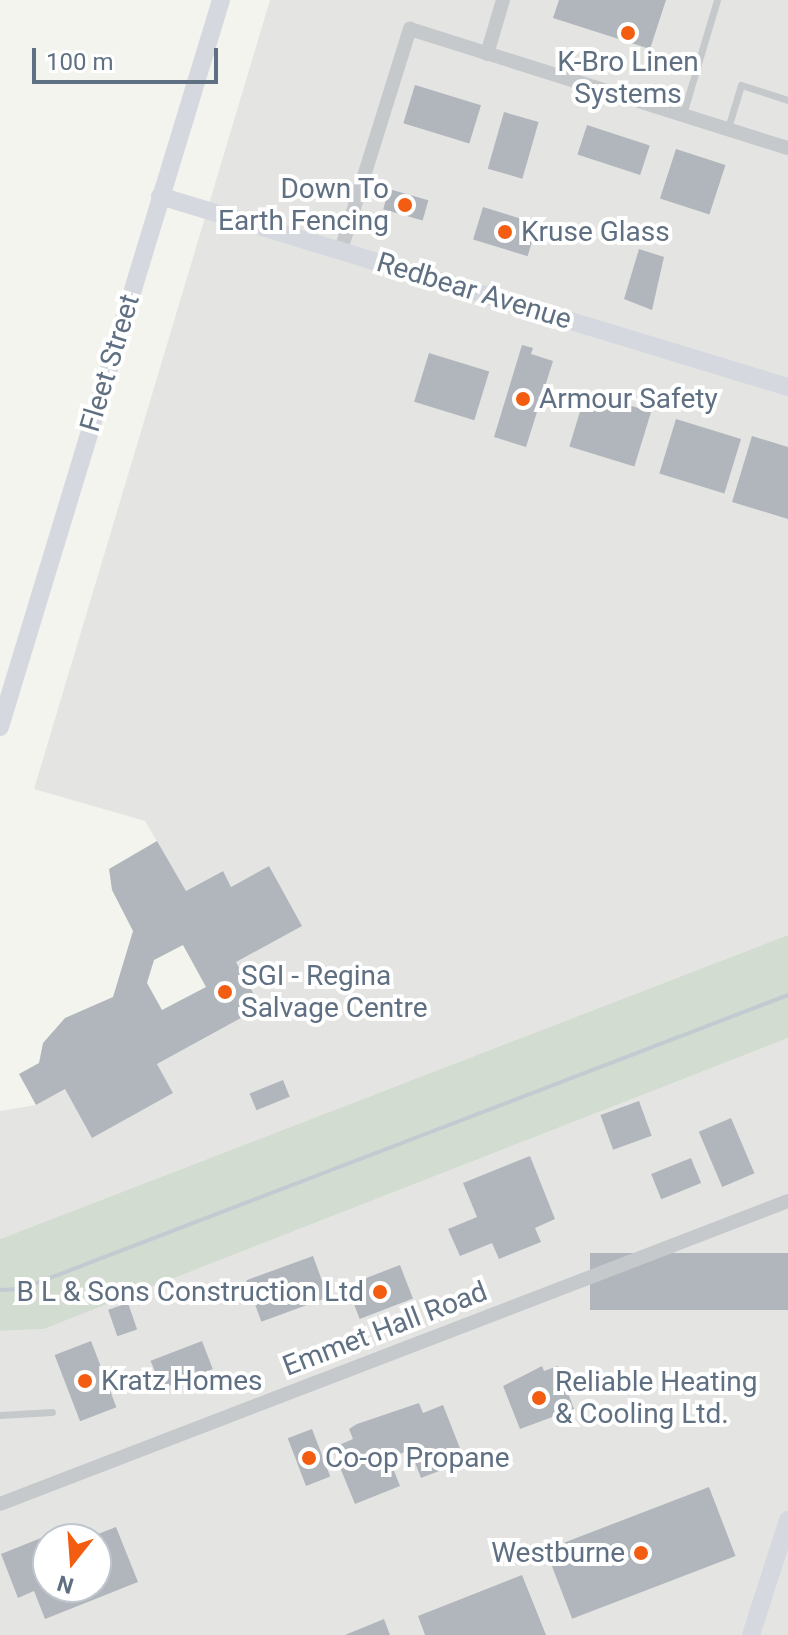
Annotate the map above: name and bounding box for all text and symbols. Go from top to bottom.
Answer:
marker: K-Bro Linen Systems [619,24,637,42]
scale bar [36,32,222,82]
place label: K-Bro Linen Systems [557,45,699,111]
text: 100 m [46,48,113,76]
place label: Down To Earth Fencing [218,172,389,238]
marker: Down To Earth Fencing [396,196,414,214]
place label: Kruse Glass [521,215,670,249]
marker: Kruse Glass [496,223,514,241]
street label: Redbear Avenue [373,245,575,337]
street label: Fleet Street [73,290,147,436]
place label: Armour Safety [539,382,718,416]
marker: Armour Safety [514,390,532,408]
place label: SGI - Regina Salvage Centre [241,959,428,1025]
marker: SGI - Regina Salvage Centre [216,983,234,1001]
place label: B L & Sons Construction Ltd [17,1275,364,1309]
street label: Emmet Hall Road [278,1275,492,1383]
marker: B L & Sons Construction Ltd [371,1283,389,1301]
place label: Kratz Homes [101,1364,263,1398]
place label: Reliable Heating & Cooling Ltd. [555,1365,757,1431]
marker: Kratz Homes [76,1372,94,1390]
marker: Reliable Heating & Cooling Ltd. [530,1389,548,1407]
place label: Co-op Propane [325,1441,510,1475]
marker: Co-op Propane [300,1449,318,1467]
north arrow [32,1523,112,1603]
place label: Westburne [491,1536,625,1570]
marker: Westburne [632,1544,650,1562]
text: N [54,1570,77,1599]

